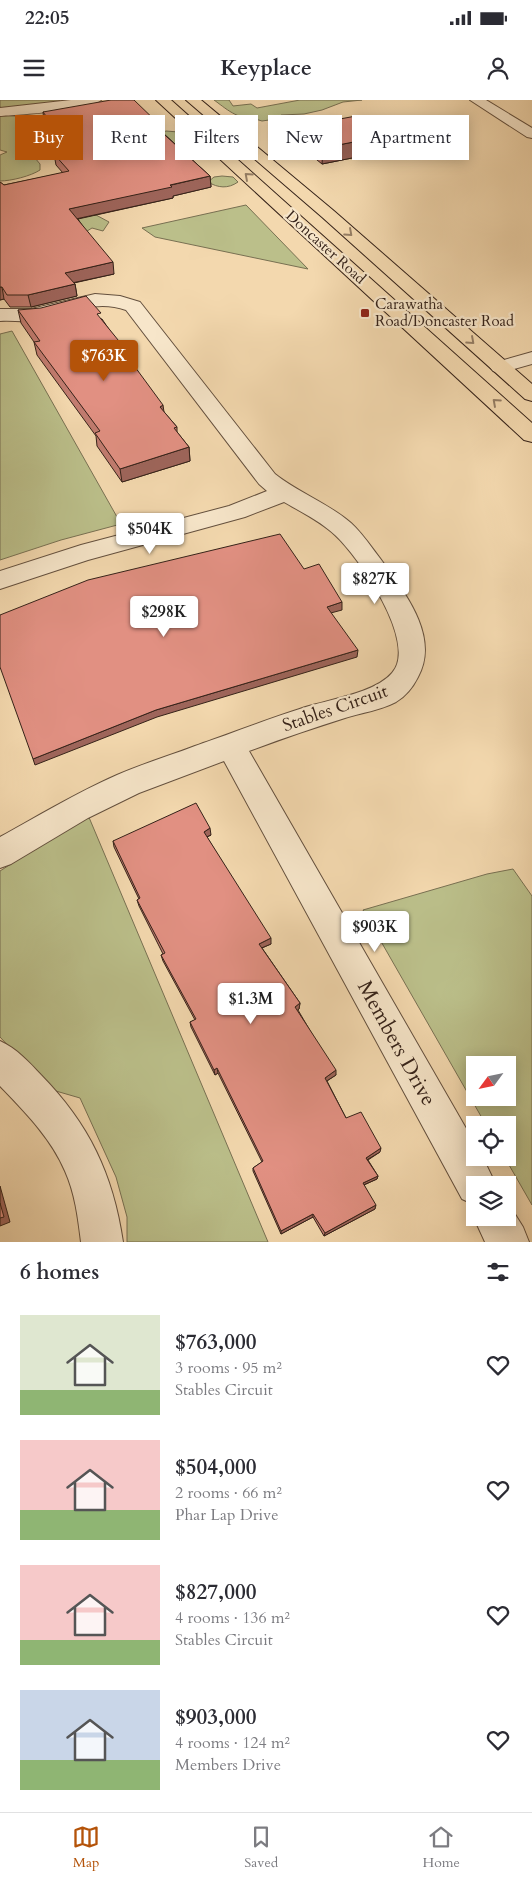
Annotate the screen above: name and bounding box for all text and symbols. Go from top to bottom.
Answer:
text: 22:05 [25,5,69,31]
text: Keyplace [220,53,312,83]
icon: menu [20,54,48,82]
icon: person [484,54,512,82]
chip: Buy [15,115,83,160]
chip: Rent [93,115,165,160]
chip: Filters [175,115,258,160]
chip: New [268,115,342,160]
chip: Apartment [352,115,469,160]
one-way arrow [244,173,253,182]
street label: Doncaster Road [282,206,370,288]
one-way arrow [344,227,353,236]
place label: Carawatha Road/Doncaster Road [375,294,514,331]
marker: Carawatha Road/Doncaster Road [359,307,371,319]
one-way arrow [465,335,474,344]
pin: $763K [69,340,139,382]
text: $763K [81,345,127,367]
one-way arrow [493,399,502,408]
pin: $504K [115,512,185,555]
text: $504K [127,518,173,540]
pin: $827K [340,562,410,605]
text: $827K [352,568,398,590]
pin: $298K [129,596,199,638]
text: $298K [141,601,187,623]
street label: Stables Circuit [279,679,392,738]
pin: $903K [340,910,410,953]
text: $903K [352,916,398,938]
street label: Members Drive [350,975,443,1111]
pin: $1.3M [216,982,286,1025]
text: $1.3M [229,988,273,1010]
north arrow [466,1056,516,1106]
map controls [466,1056,516,1226]
button: locate [466,1116,516,1166]
button: layers [466,1176,516,1226]
text: 6 homes [20,1258,99,1287]
icon: filters [484,1258,512,1286]
text: $763,000 [175,1328,256,1357]
icon: home [60,1335,120,1395]
icon: heart [484,1351,512,1379]
text: 3 rooms · 95 m² [175,1357,282,1379]
text: Stables Circuit [175,1379,273,1401]
text: $504,000 [175,1453,256,1482]
icon: home [60,1460,120,1520]
icon: heart [484,1476,512,1504]
text: 2 rooms · 66 m² [175,1482,282,1504]
text: Phar Lap Drive [175,1504,278,1526]
text: $827,000 [175,1578,256,1607]
icon: home [60,1585,120,1645]
icon: heart [484,1601,512,1629]
text: 4 rooms · 136 m² [175,1607,290,1629]
text: Stables Circuit [175,1629,273,1651]
text: $903,000 [175,1703,256,1732]
icon: home [60,1710,120,1770]
icon: heart [484,1726,512,1754]
text: 4 rooms · 124 m² [175,1732,290,1754]
text: Members Drive [175,1754,281,1776]
tab: Map [72,1823,100,1872]
tab: Saved [244,1823,278,1872]
tab: Home [422,1823,460,1872]

